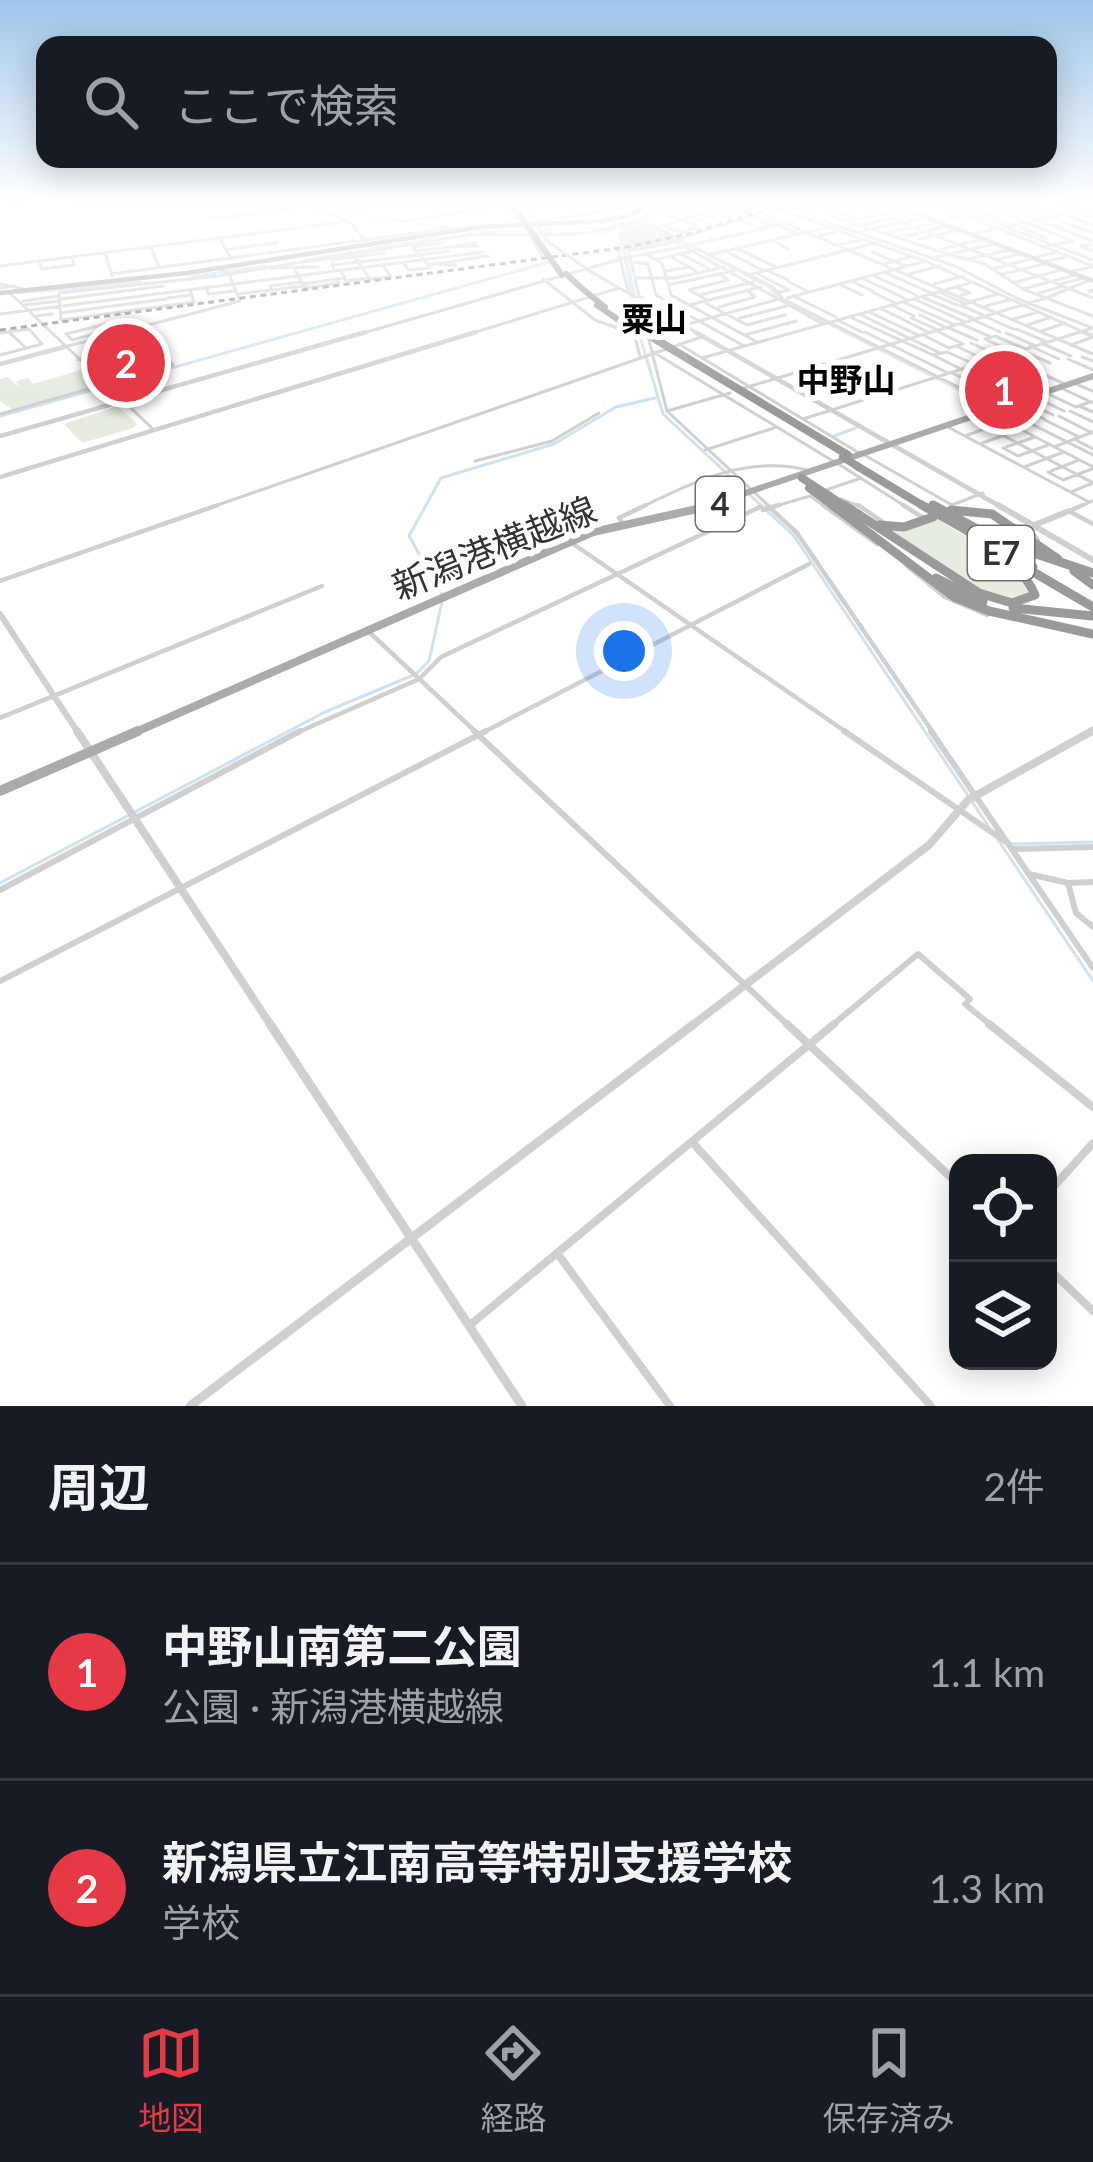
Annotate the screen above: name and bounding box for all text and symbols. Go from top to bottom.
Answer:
search box [36,36,1057,168]
icon: search [78,69,144,135]
text: ここで検索 [174,78,399,132]
district label: 粟山 [621,298,687,338]
pin: 2 [87,318,165,408]
pin: 1 [965,345,1043,435]
district label: 中野山 [797,359,896,399]
road number: 4 [696,477,744,531]
street label: 新潟港横越線 [385,486,602,608]
road number: E7 [968,526,1034,580]
your location [594,621,654,681]
map controls [949,1154,1057,1370]
button: locate [949,1154,1057,1262]
button: layers [949,1262,1057,1370]
text: 周辺 [48,1456,150,1517]
text: 2件 [983,1463,1045,1509]
text: 中野山南第二公園 [162,1619,522,1673]
text: 1 [76,1649,98,1695]
text: 1.1 km [929,1649,1045,1695]
text: 公園 · 新潟港横越線 [162,1683,504,1729]
text: 新潟県立江南高等特別支援学校 [162,1835,792,1889]
text: 2 [76,1865,98,1911]
text: 1.3 km [929,1865,1045,1911]
text: 学校 [162,1899,240,1945]
tab: 地図 [138,2020,204,2140]
tab: 経路 [480,2020,546,2140]
tab: 保存済み [823,2020,955,2140]

